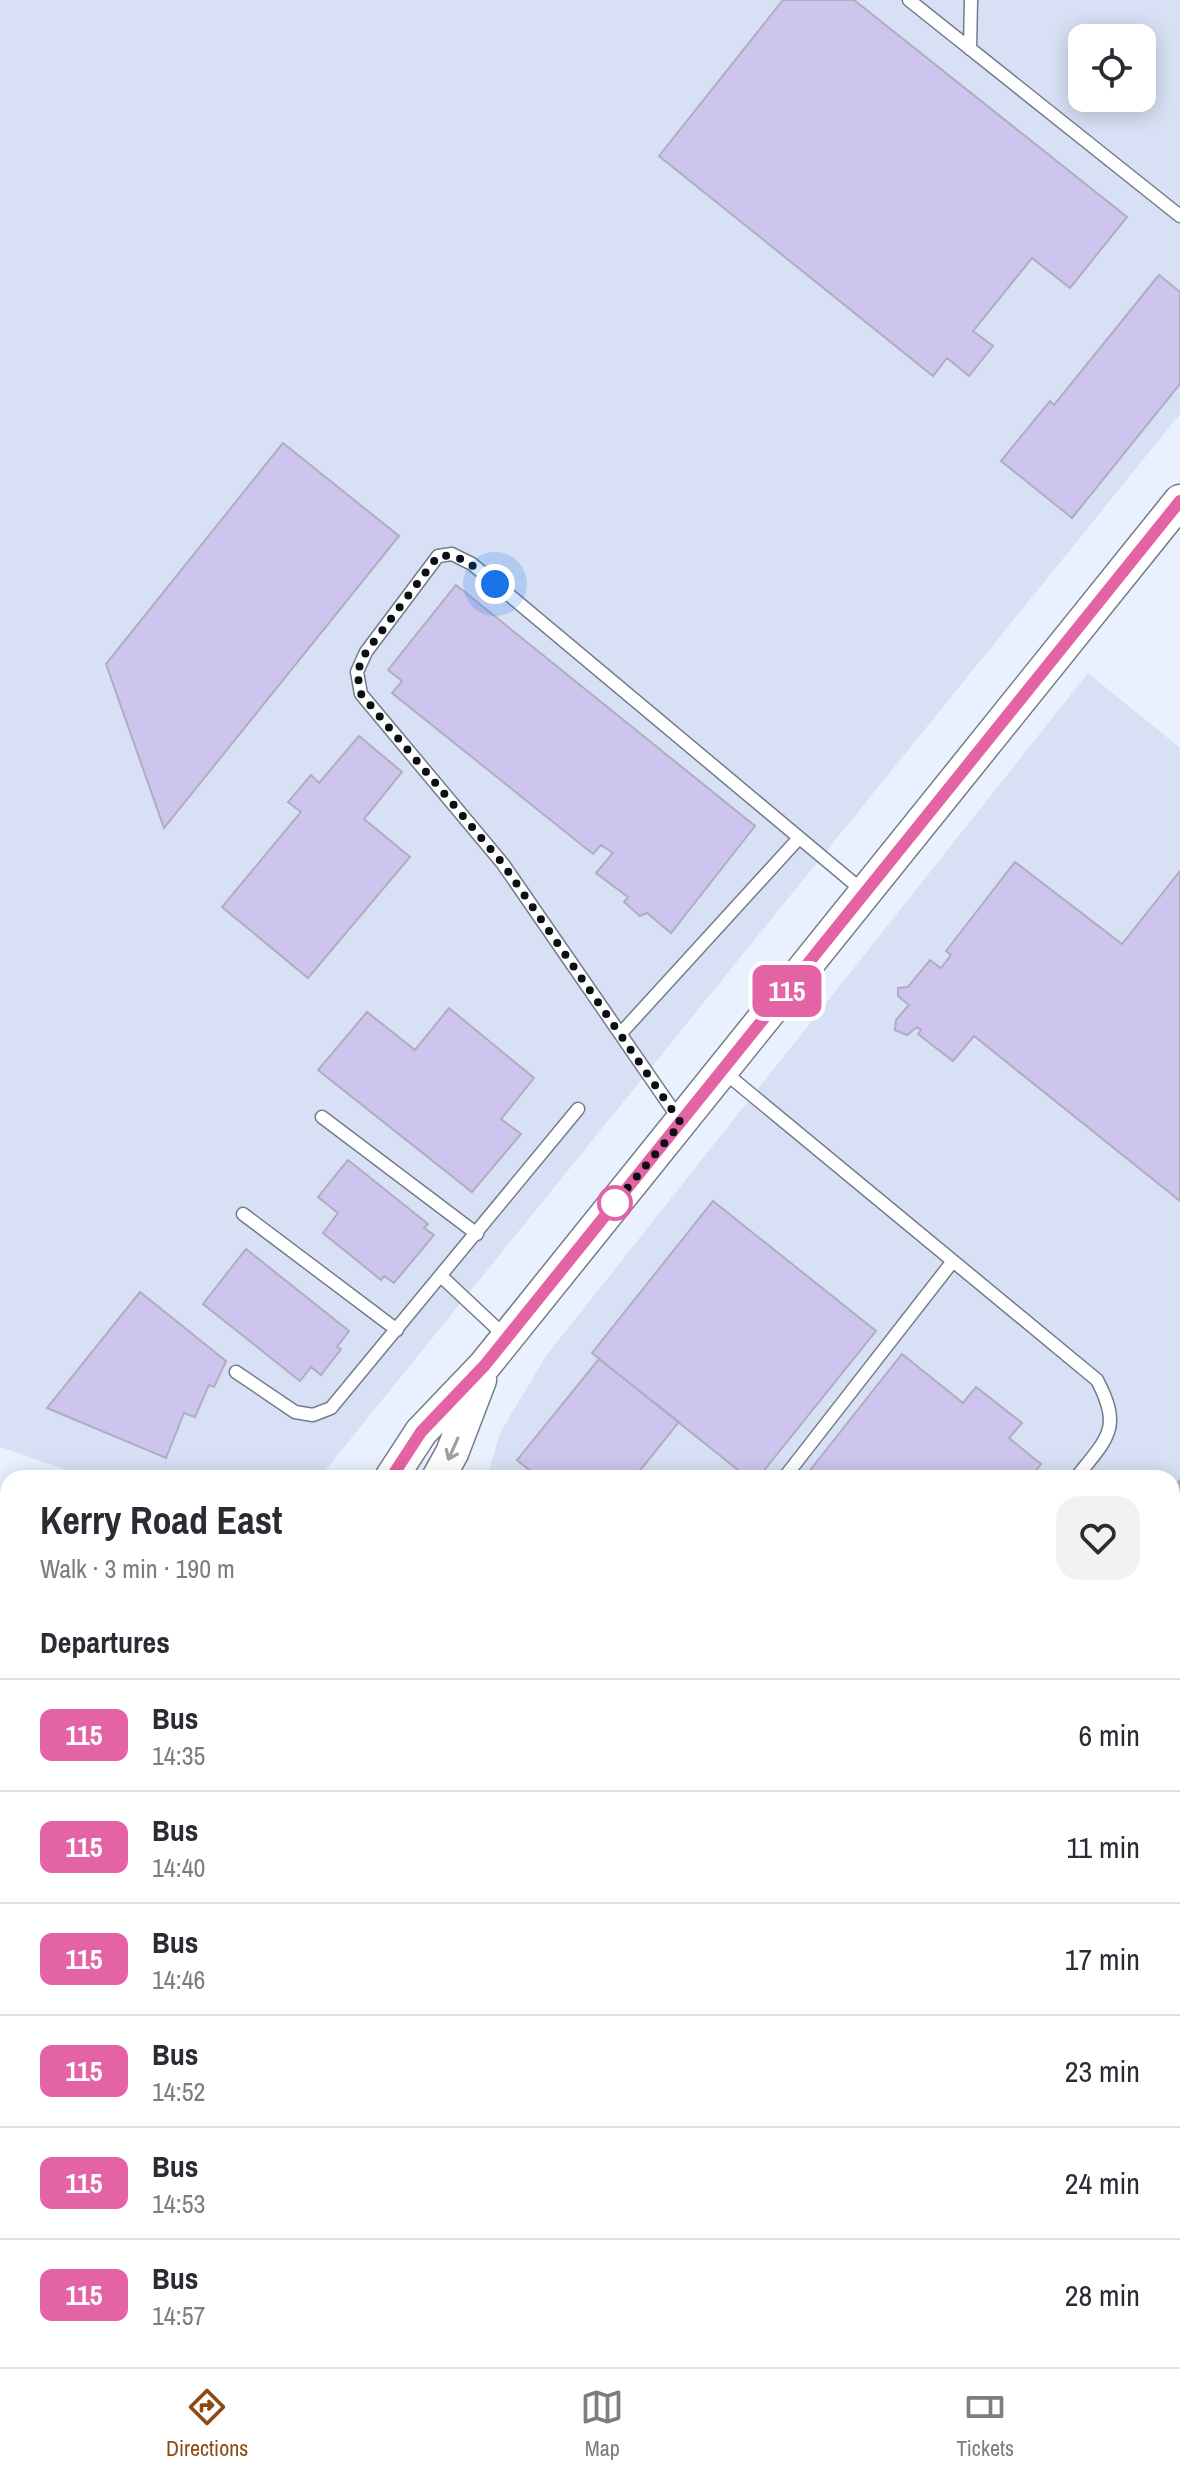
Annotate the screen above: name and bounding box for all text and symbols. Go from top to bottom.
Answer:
map controls [1068,24,1156,112]
button: locate [1068,24,1156,112]
your location [475,564,515,604]
line badge: 115 [741,965,833,1017]
text: 115 [768,972,806,1010]
unlabelled marker [598,1186,632,1220]
one-way arrow [444,1436,459,1460]
text: Kerry Road East [40,1495,282,1546]
button: heart [1056,1496,1140,1580]
text: Walk · 3 min · 190 m [40,1551,235,1586]
text: Departures [40,1622,170,1662]
text: Bus [152,1698,198,1738]
text: 6 min [1078,1715,1140,1755]
text: 115 [65,1716,103,1754]
text: 14:35 [152,1738,205,1773]
text: Bus [152,1810,198,1850]
text: 11 min [1067,1827,1140,1867]
text: 115 [65,1828,103,1866]
text: 14:40 [152,1850,205,1885]
text: Bus [152,1922,198,1962]
text: 17 min [1065,1939,1140,1979]
text: 115 [65,1940,103,1978]
text: 14:46 [152,1962,205,1997]
text: Bus [152,2034,198,2074]
text: 23 min [1065,2051,1140,2091]
text: 115 [65,2052,103,2090]
text: 14:52 [152,2074,205,2109]
text: Bus [152,2146,198,2186]
text: 24 min [1065,2163,1140,2203]
text: 115 [65,2164,103,2202]
text: 14:53 [152,2186,205,2221]
text: Bus [152,2258,198,2298]
text: 28 min [1065,2275,1140,2315]
text: 115 [65,2276,103,2314]
text: 14:57 [152,2298,205,2333]
tab: Directions [166,2385,248,2463]
tab: Map [580,2385,624,2463]
tab: Tickets [956,2385,1014,2463]

